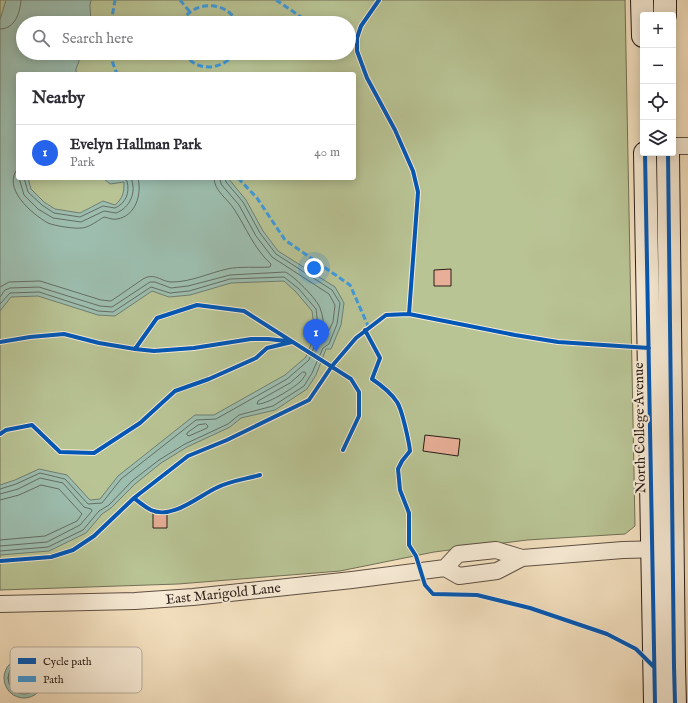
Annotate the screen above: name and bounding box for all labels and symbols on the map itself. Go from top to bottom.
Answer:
your location [304,258,324,278]
pin: 1 [303,319,329,352]
street label: North College Avenue [630,362,650,494]
street label: East Marigold Lane [165,579,282,609]
legend [10,647,142,693]
text: Cycle path [43,655,92,669]
text: Path [43,673,64,687]

